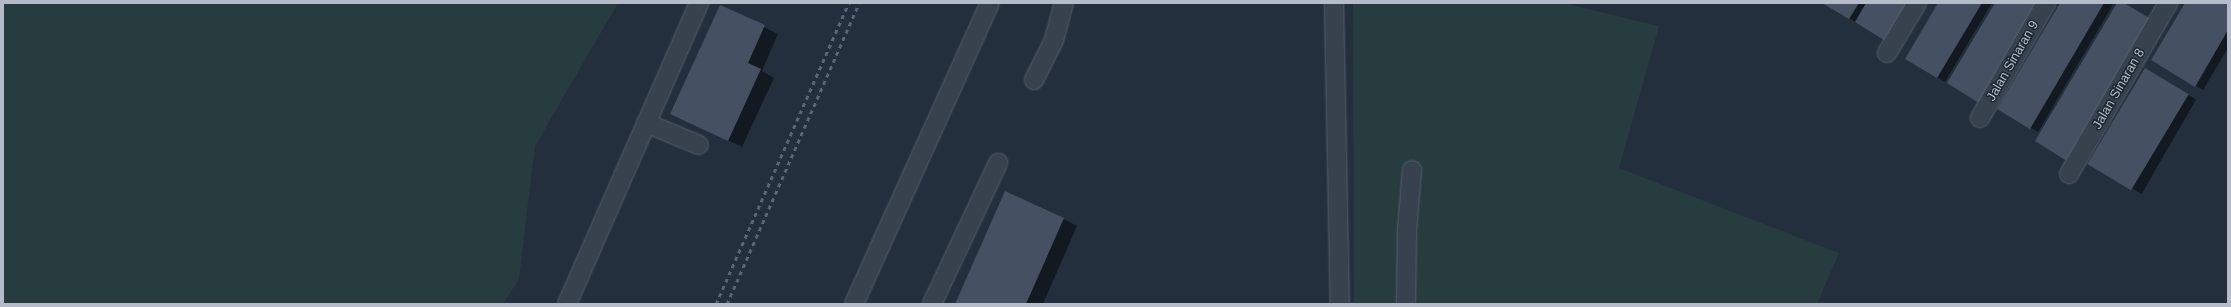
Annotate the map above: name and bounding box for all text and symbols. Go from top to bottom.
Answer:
street label: Jalan Sinaran 9 [1984,18,2042,104]
street label: Jalan Sinaran 8 [2090,46,2148,132]

